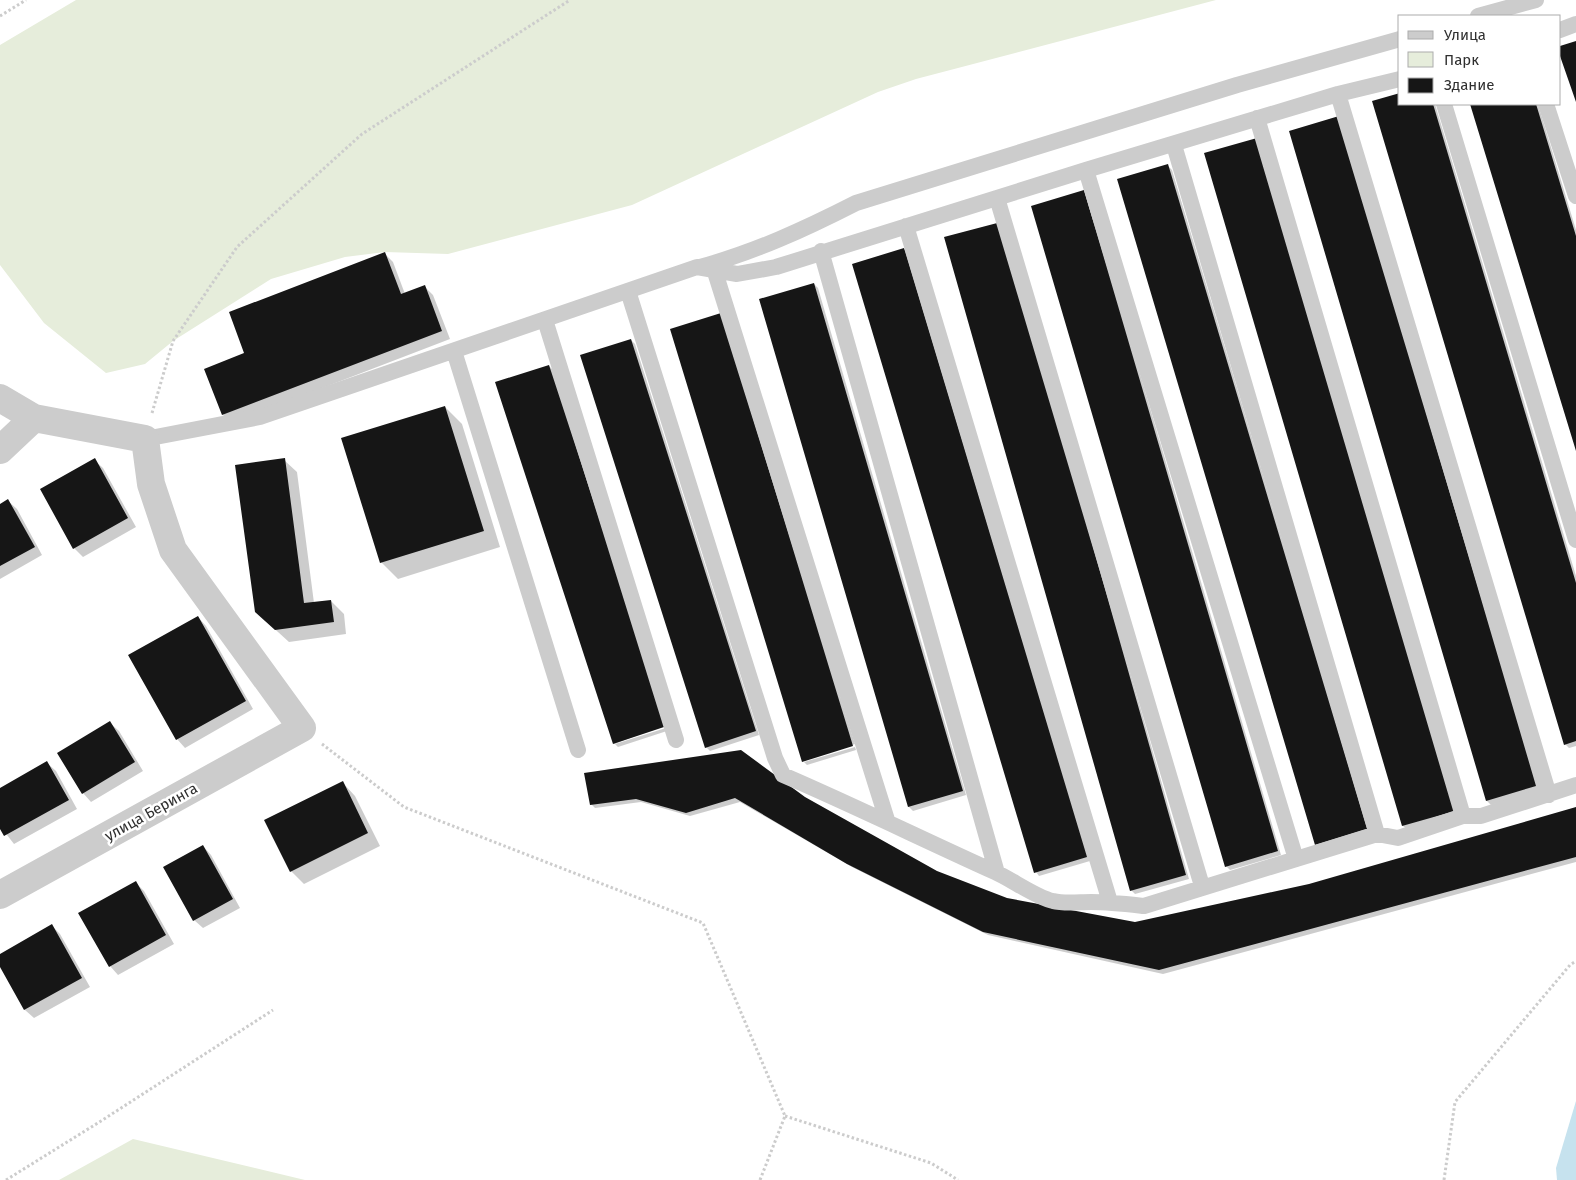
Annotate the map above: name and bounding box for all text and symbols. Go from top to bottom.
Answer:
legend [1398,15,1561,105]
text: Улица [1444,26,1486,44]
text: Парк [1444,51,1479,69]
text: Здание [1444,76,1494,94]
street label: улица Беринга [101,779,201,845]

